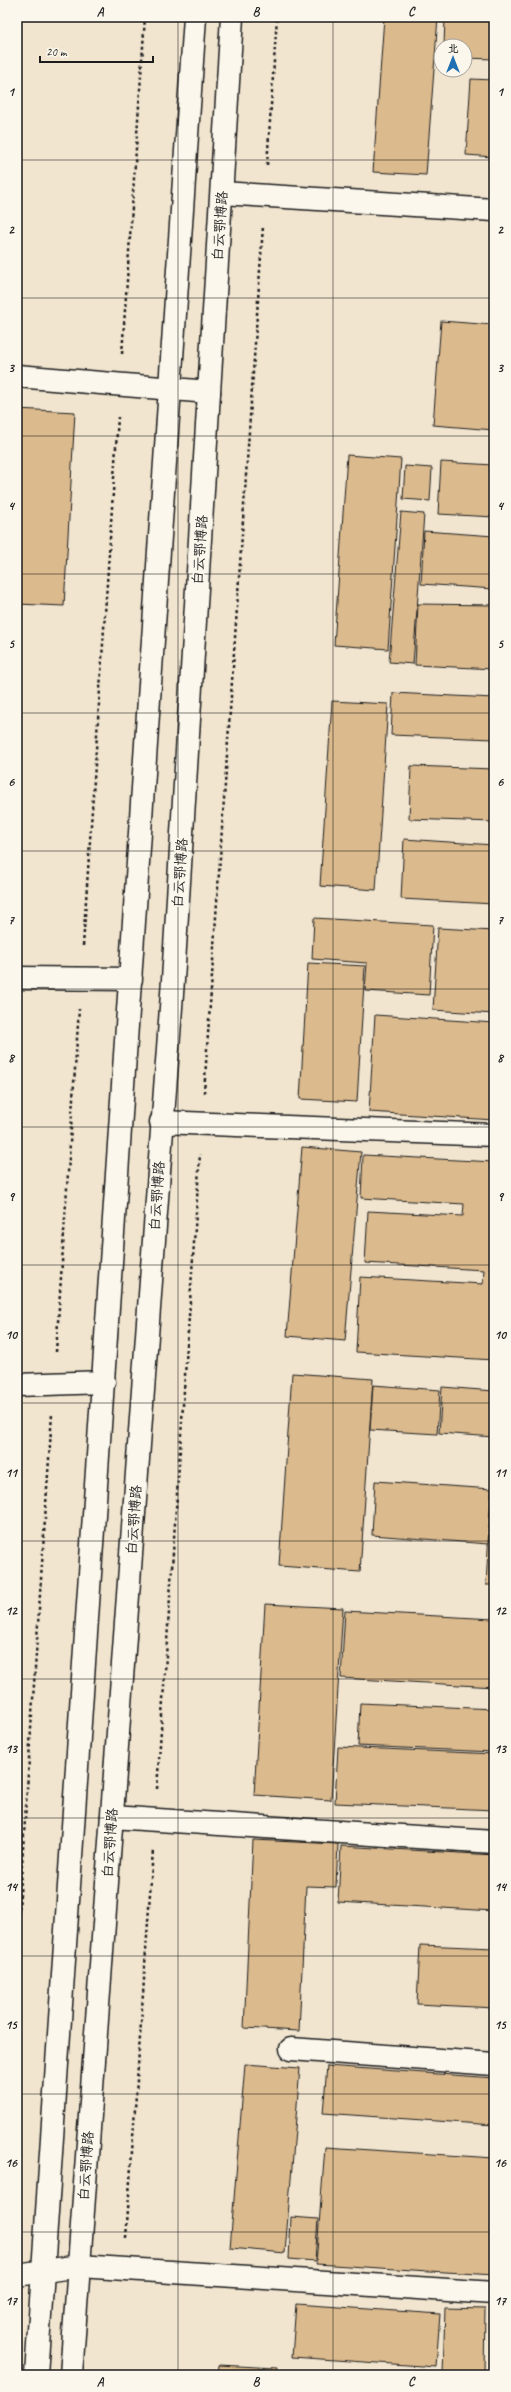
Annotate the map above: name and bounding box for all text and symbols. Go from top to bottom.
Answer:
text: A [97,4,105,20]
text: B [253,4,261,20]
text: C [408,4,416,20]
scale bar [40,38,153,64]
north arrow [433,38,473,78]
text: 北 [448,41,459,55]
text: 20 m [46,44,68,60]
text: 1 [8,84,16,100]
text: 1 [497,84,505,100]
street label: 白云鄂博路 [209,190,231,262]
text: 2 [8,222,15,238]
text: 2 [497,222,504,238]
text: 3 [8,360,15,376]
text: 3 [497,360,504,376]
text: 4 [8,498,16,514]
text: 4 [497,498,505,514]
street label: 白云鄂博路 [189,514,211,586]
text: 5 [8,636,15,652]
text: 5 [497,636,504,652]
text: 6 [8,774,15,790]
text: 6 [497,774,504,790]
street label: 白云鄂博路 [169,837,191,909]
text: 7 [8,912,15,928]
text: 7 [497,912,504,928]
text: 8 [8,1050,16,1066]
text: 8 [497,1050,505,1066]
street label: 白云鄂博路 [146,1160,168,1232]
text: 9 [8,1189,15,1205]
text: 9 [497,1189,504,1205]
text: 10 [5,1327,18,1343]
text: 10 [494,1327,507,1343]
text: 11 [5,1465,19,1481]
text: 11 [494,1465,508,1481]
street label: 白云鄂博路 [123,1484,145,1556]
text: 12 [5,1603,18,1619]
text: 12 [494,1603,507,1619]
text: 13 [5,1741,18,1757]
text: 13 [494,1741,507,1757]
street label: 白云鄂博路 [99,1807,121,1879]
text: 14 [5,1879,19,1895]
text: 14 [494,1879,508,1895]
text: 15 [5,2017,18,2033]
text: 15 [494,2017,507,2033]
street label: 白云鄂博路 [75,2130,97,2202]
text: 16 [5,2155,18,2171]
text: 16 [494,2155,507,2171]
text: 17 [5,2293,18,2309]
text: 17 [494,2293,507,2309]
text: A [97,2374,105,2390]
text: B [253,2374,261,2390]
text: C [408,2374,416,2390]

